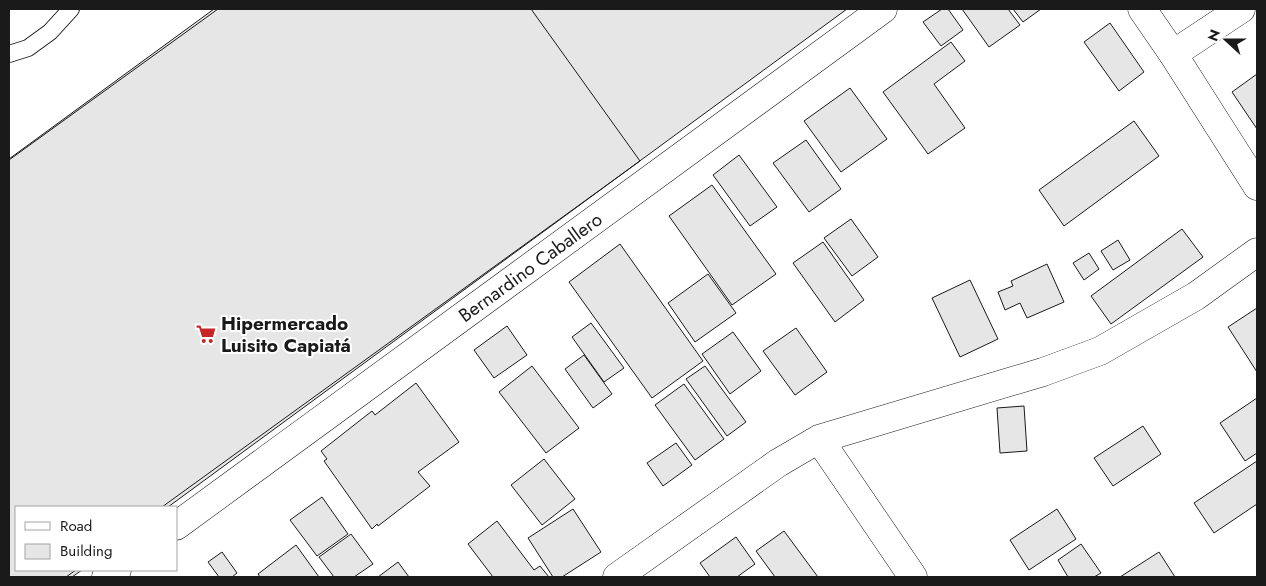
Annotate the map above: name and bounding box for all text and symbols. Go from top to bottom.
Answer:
north arrow [1201,15,1251,65]
text: N [1203,27,1225,44]
street label: Bernardino Caballero [453,206,608,329]
place label: Hipermercado Luisito Capiatá [221,310,351,359]
supermarket icon: Hipermercado Luisito Capiatá [195,323,217,345]
legend [15,506,178,571]
text: Road [60,515,92,537]
text: Building [60,540,112,562]

